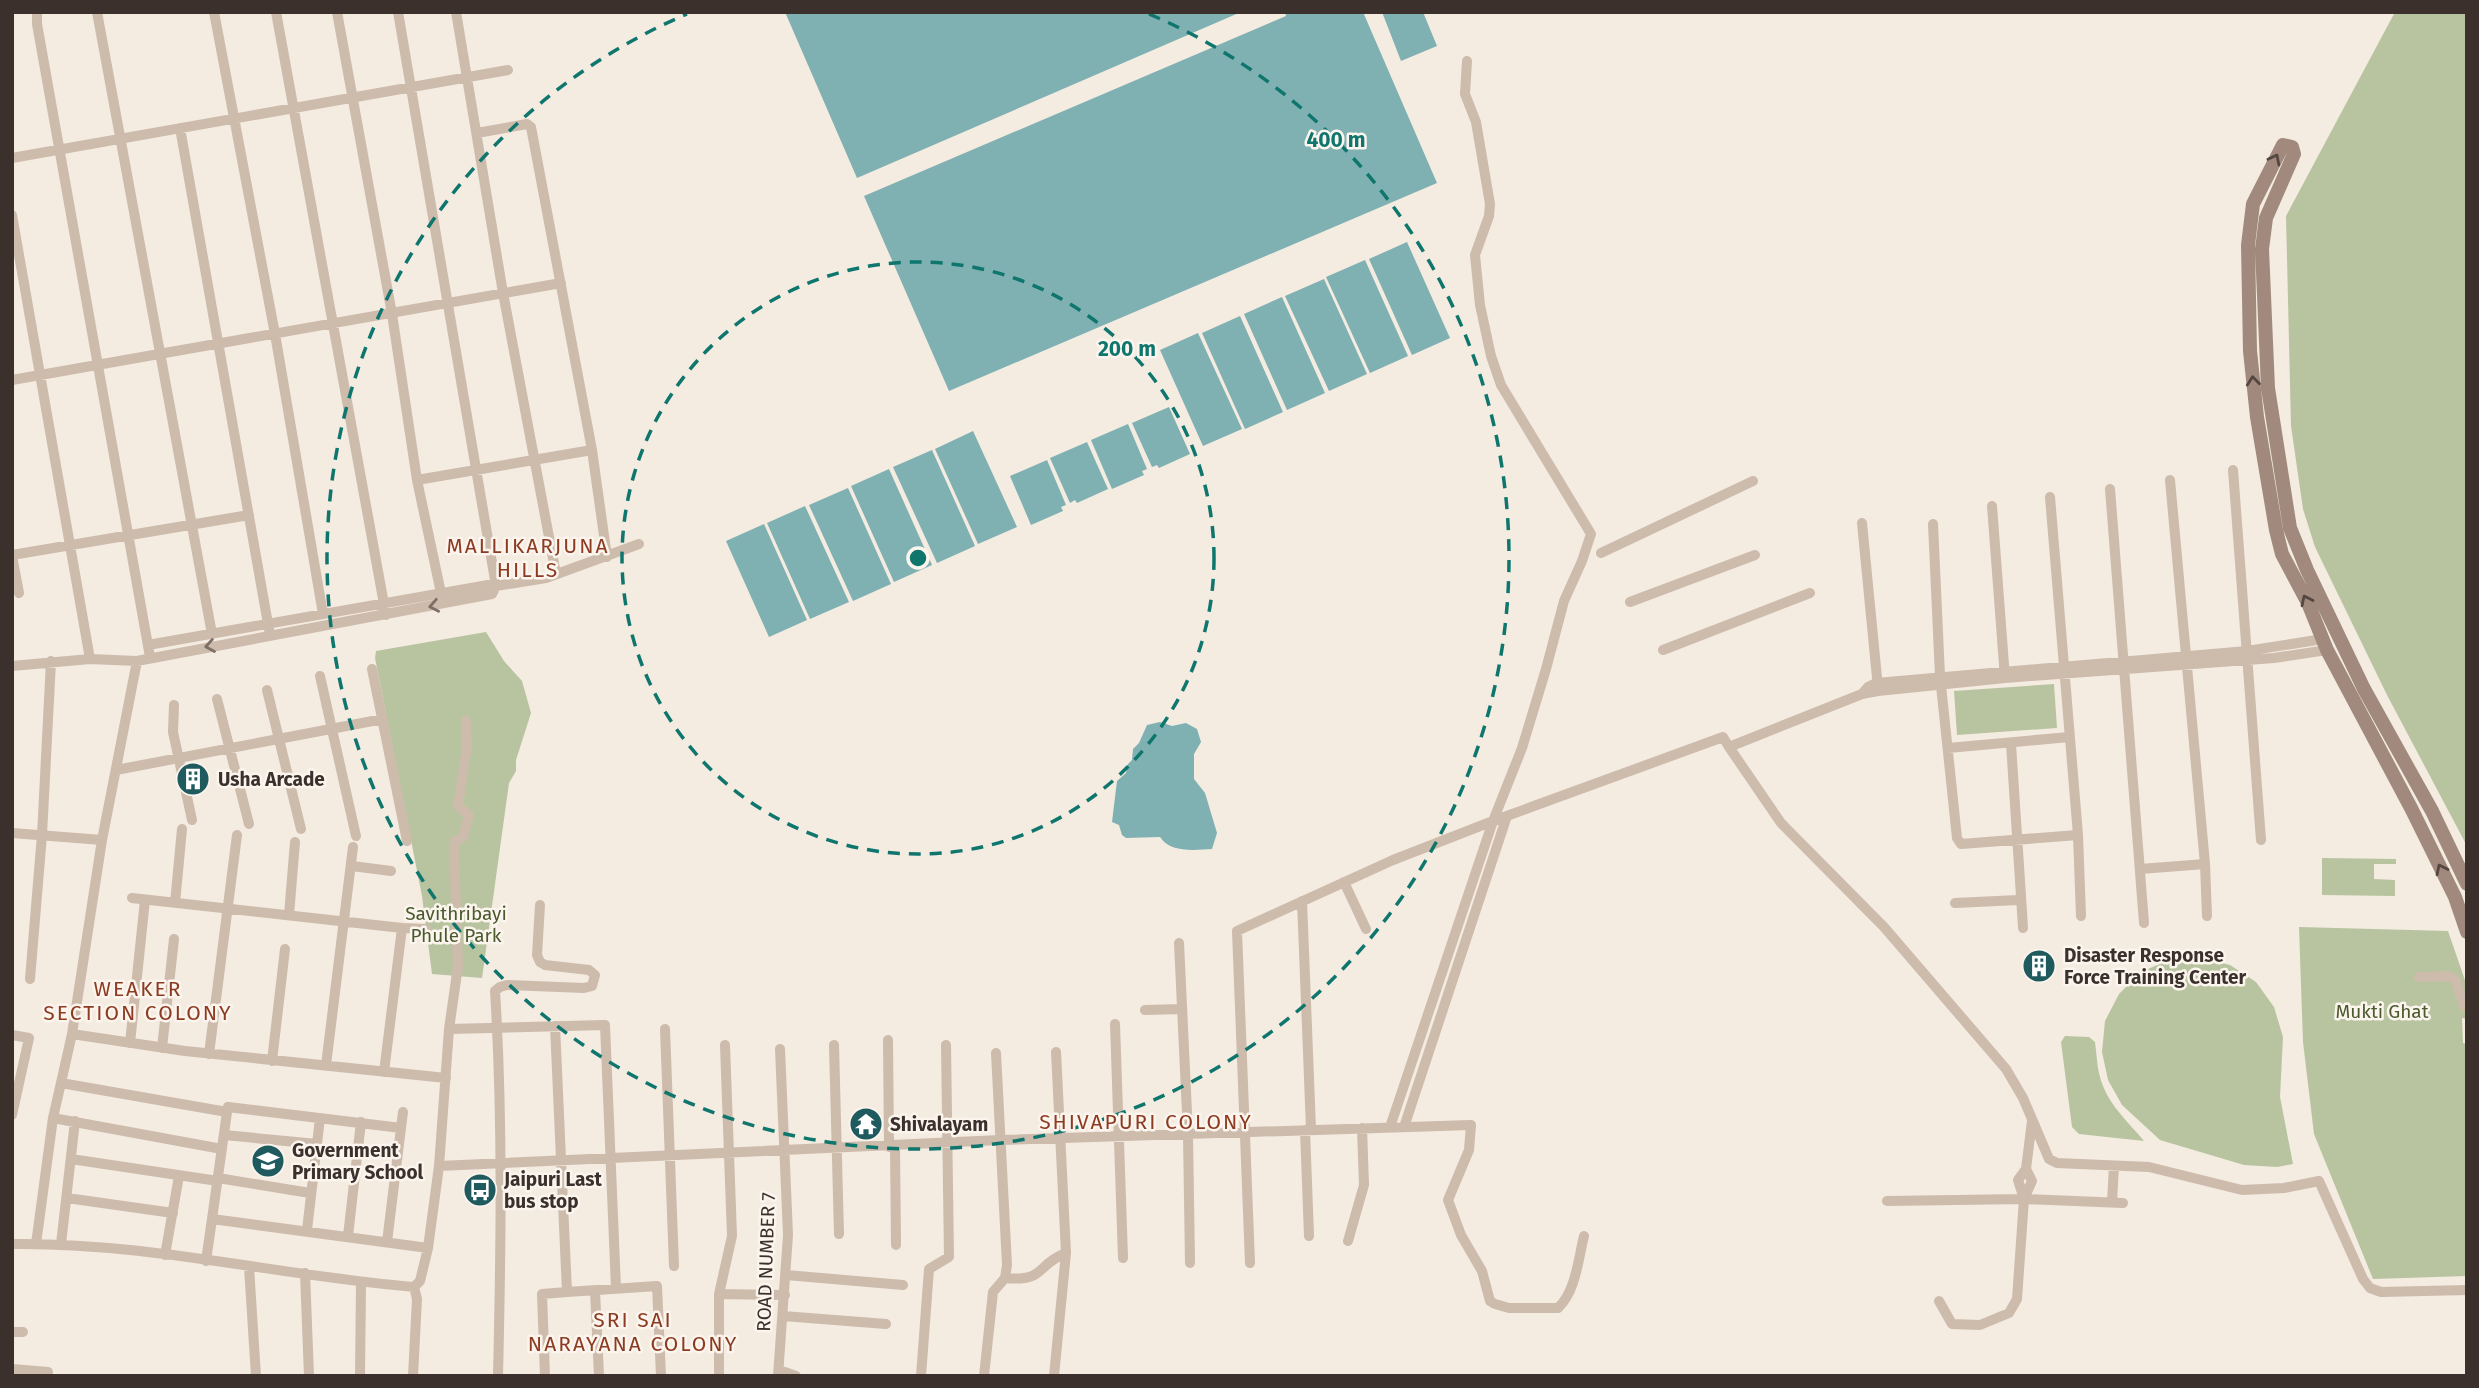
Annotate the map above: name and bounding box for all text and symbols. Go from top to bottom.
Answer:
text: 400 m [1306,127,1366,153]
one-way arrow [2266,154,2280,166]
text: 200 m [1098,336,1156,362]
one-way arrow [2246,375,2261,387]
district label: MALLIKARJUNA HILLS [446,533,610,583]
centre of rings [906,546,930,570]
one-way arrow [2300,595,2314,607]
one-way arrow [428,598,440,613]
one-way arrow [204,638,216,653]
building icon: Usha Arcade [174,760,212,798]
place label: Usha Arcade [218,768,325,791]
one-way arrow [2435,864,2449,876]
park label: Savithribayi Phule Park [405,902,507,947]
place label: Disaster Response Force Training Center [2064,944,2247,989]
building icon: Disaster Response Force Training Center [2020,947,2058,985]
district label: WEAKER SECTION COLONY [43,976,233,1026]
park label: Mukti Ghat [2335,1000,2429,1023]
temple icon: Shivalayam [847,1105,885,1143]
district label: SHIVAPURI COLONY [1039,1109,1253,1135]
place label: Shivalayam [890,1113,988,1136]
place label: Government Primary School [292,1139,424,1184]
school or university icon: Government Primary School [249,1142,287,1180]
place label: Jaipuri Last bus stop [503,1168,602,1213]
bus stop icon: Jaipuri Last bus stop [461,1171,499,1209]
street label: ROAD NUMBER 7 [752,1192,780,1332]
district label: SRI SAI NARAYANA COLONY [528,1307,738,1357]

